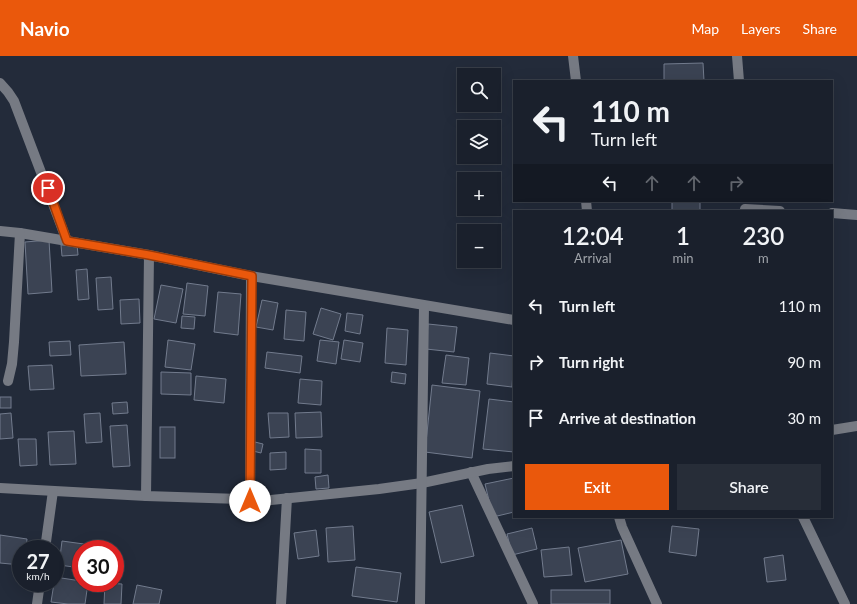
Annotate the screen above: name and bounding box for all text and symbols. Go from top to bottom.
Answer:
text: Navio [20,17,70,40]
text: Map [691,20,719,37]
text: Layers [741,20,781,37]
text: Share [803,20,837,37]
map controls [457,68,501,268]
button: search [457,68,501,112]
text: 110 m [591,94,670,128]
icon: left [525,96,577,148]
button: layers [457,120,501,164]
text: Turn left [591,128,657,150]
pin [31,171,65,205]
button: + [457,172,501,216]
icon: left [599,172,621,194]
icon: ahead [641,172,663,194]
icon: ahead [683,172,705,194]
icon: right [725,172,747,194]
icon: arrive [37,177,59,199]
text: 12:04 [562,221,624,250]
text: 1 [676,221,690,250]
text: 230 [742,221,784,250]
button: − [457,224,501,268]
text: Arrival [574,250,611,266]
text: min [672,250,694,266]
text: m [758,250,769,266]
icon: left [525,295,547,317]
text: Turn left [559,297,615,315]
text: 110 m [779,297,821,315]
icon: right [525,351,547,373]
text: Turn right [559,353,624,371]
text: 90 m [787,353,821,371]
icon: arrive [525,407,547,429]
text: Arrive at destination [559,409,696,427]
text: 30 m [787,409,821,427]
button: Exit [525,464,669,510]
button: Share [677,464,821,510]
position arrow [229,480,271,522]
speed limit sign: 30 [72,540,124,592]
text: 27 [26,549,50,573]
text: km/h [26,570,50,582]

